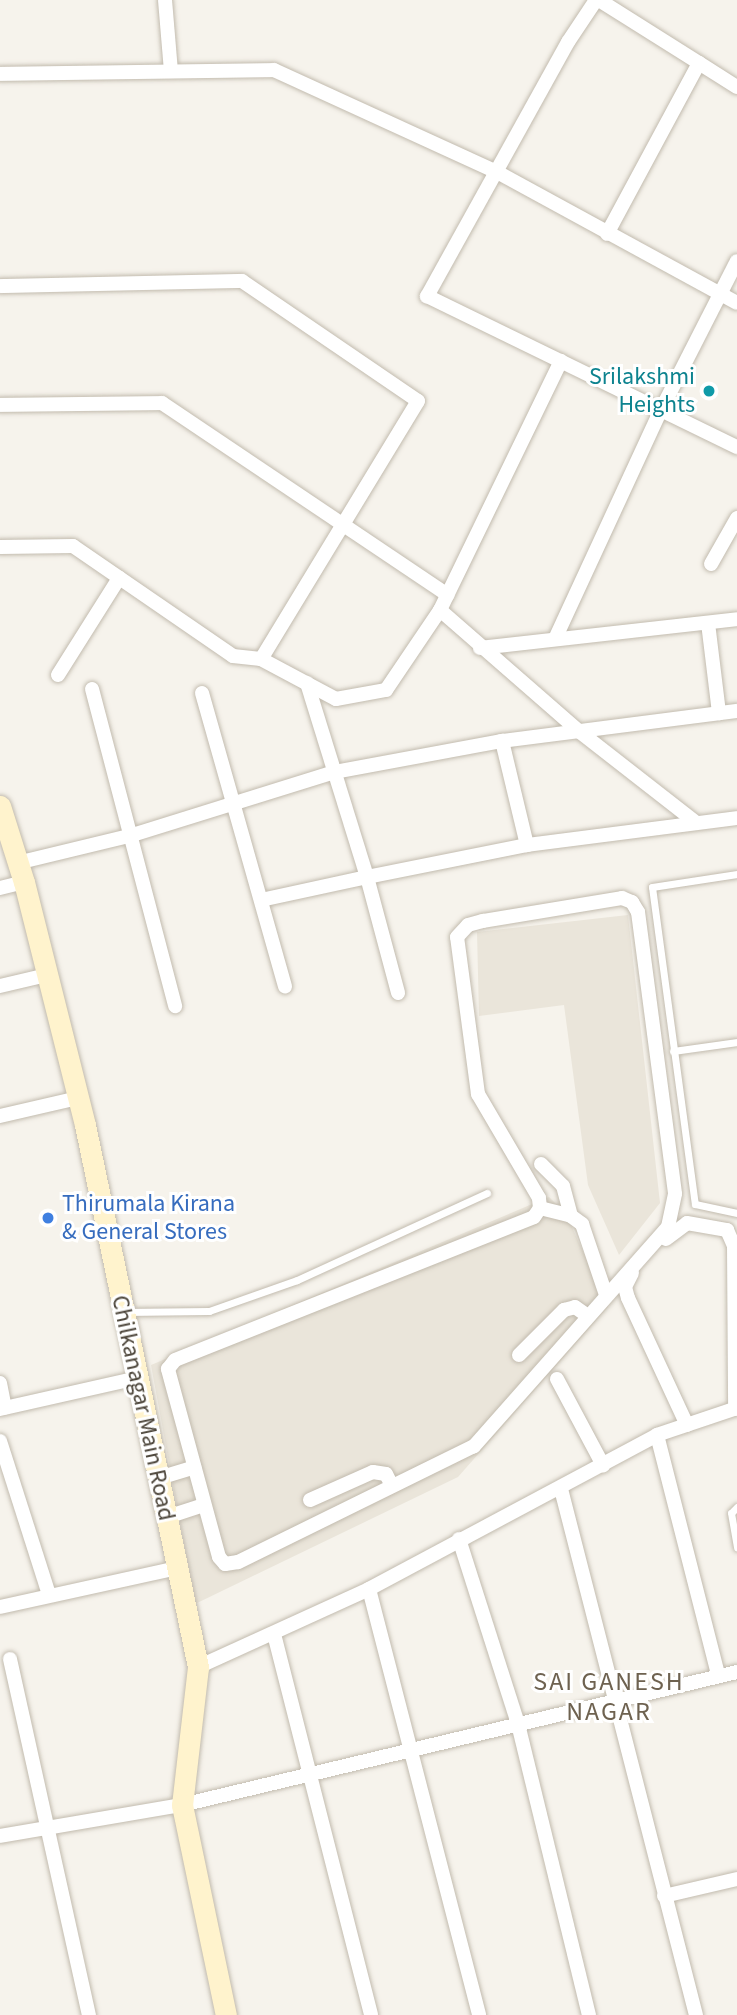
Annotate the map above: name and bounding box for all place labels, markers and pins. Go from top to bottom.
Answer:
place label: Srilakshmi Heights [589,363,695,419]
marker: Srilakshmi Heights [701,383,717,399]
place label: Thirumala Kirana & General Stores [62,1190,235,1246]
marker: Thirumala Kirana & General Stores [40,1210,56,1226]

